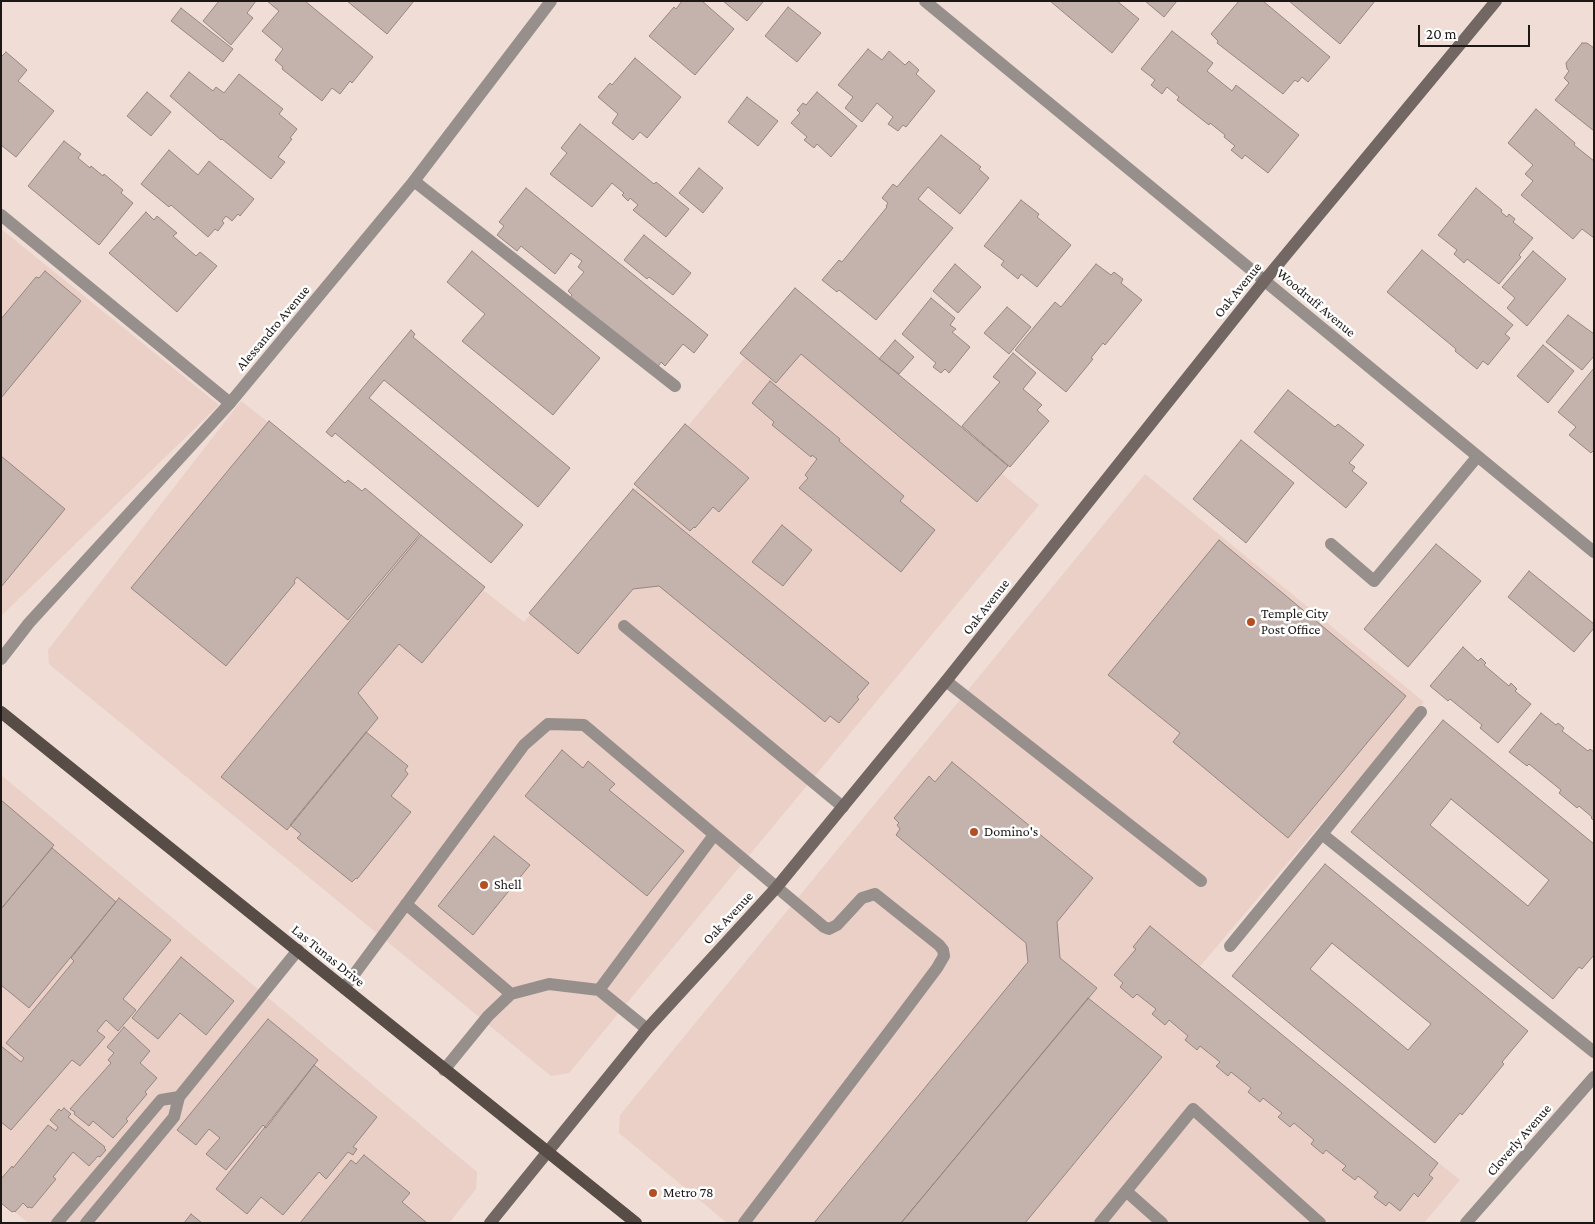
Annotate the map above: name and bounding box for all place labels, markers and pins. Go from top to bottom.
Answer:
place label: Temple City Post Office [1261,606,1328,638]
marker: Temple City Post Office [1245,616,1257,628]
place label: Domino's [984,824,1038,840]
marker: Domino's [968,826,980,838]
place label: Shell [494,877,522,893]
marker: Shell [478,879,490,891]
place label: Metro 78 [663,1185,714,1201]
marker: Metro 78 [647,1187,659,1199]

